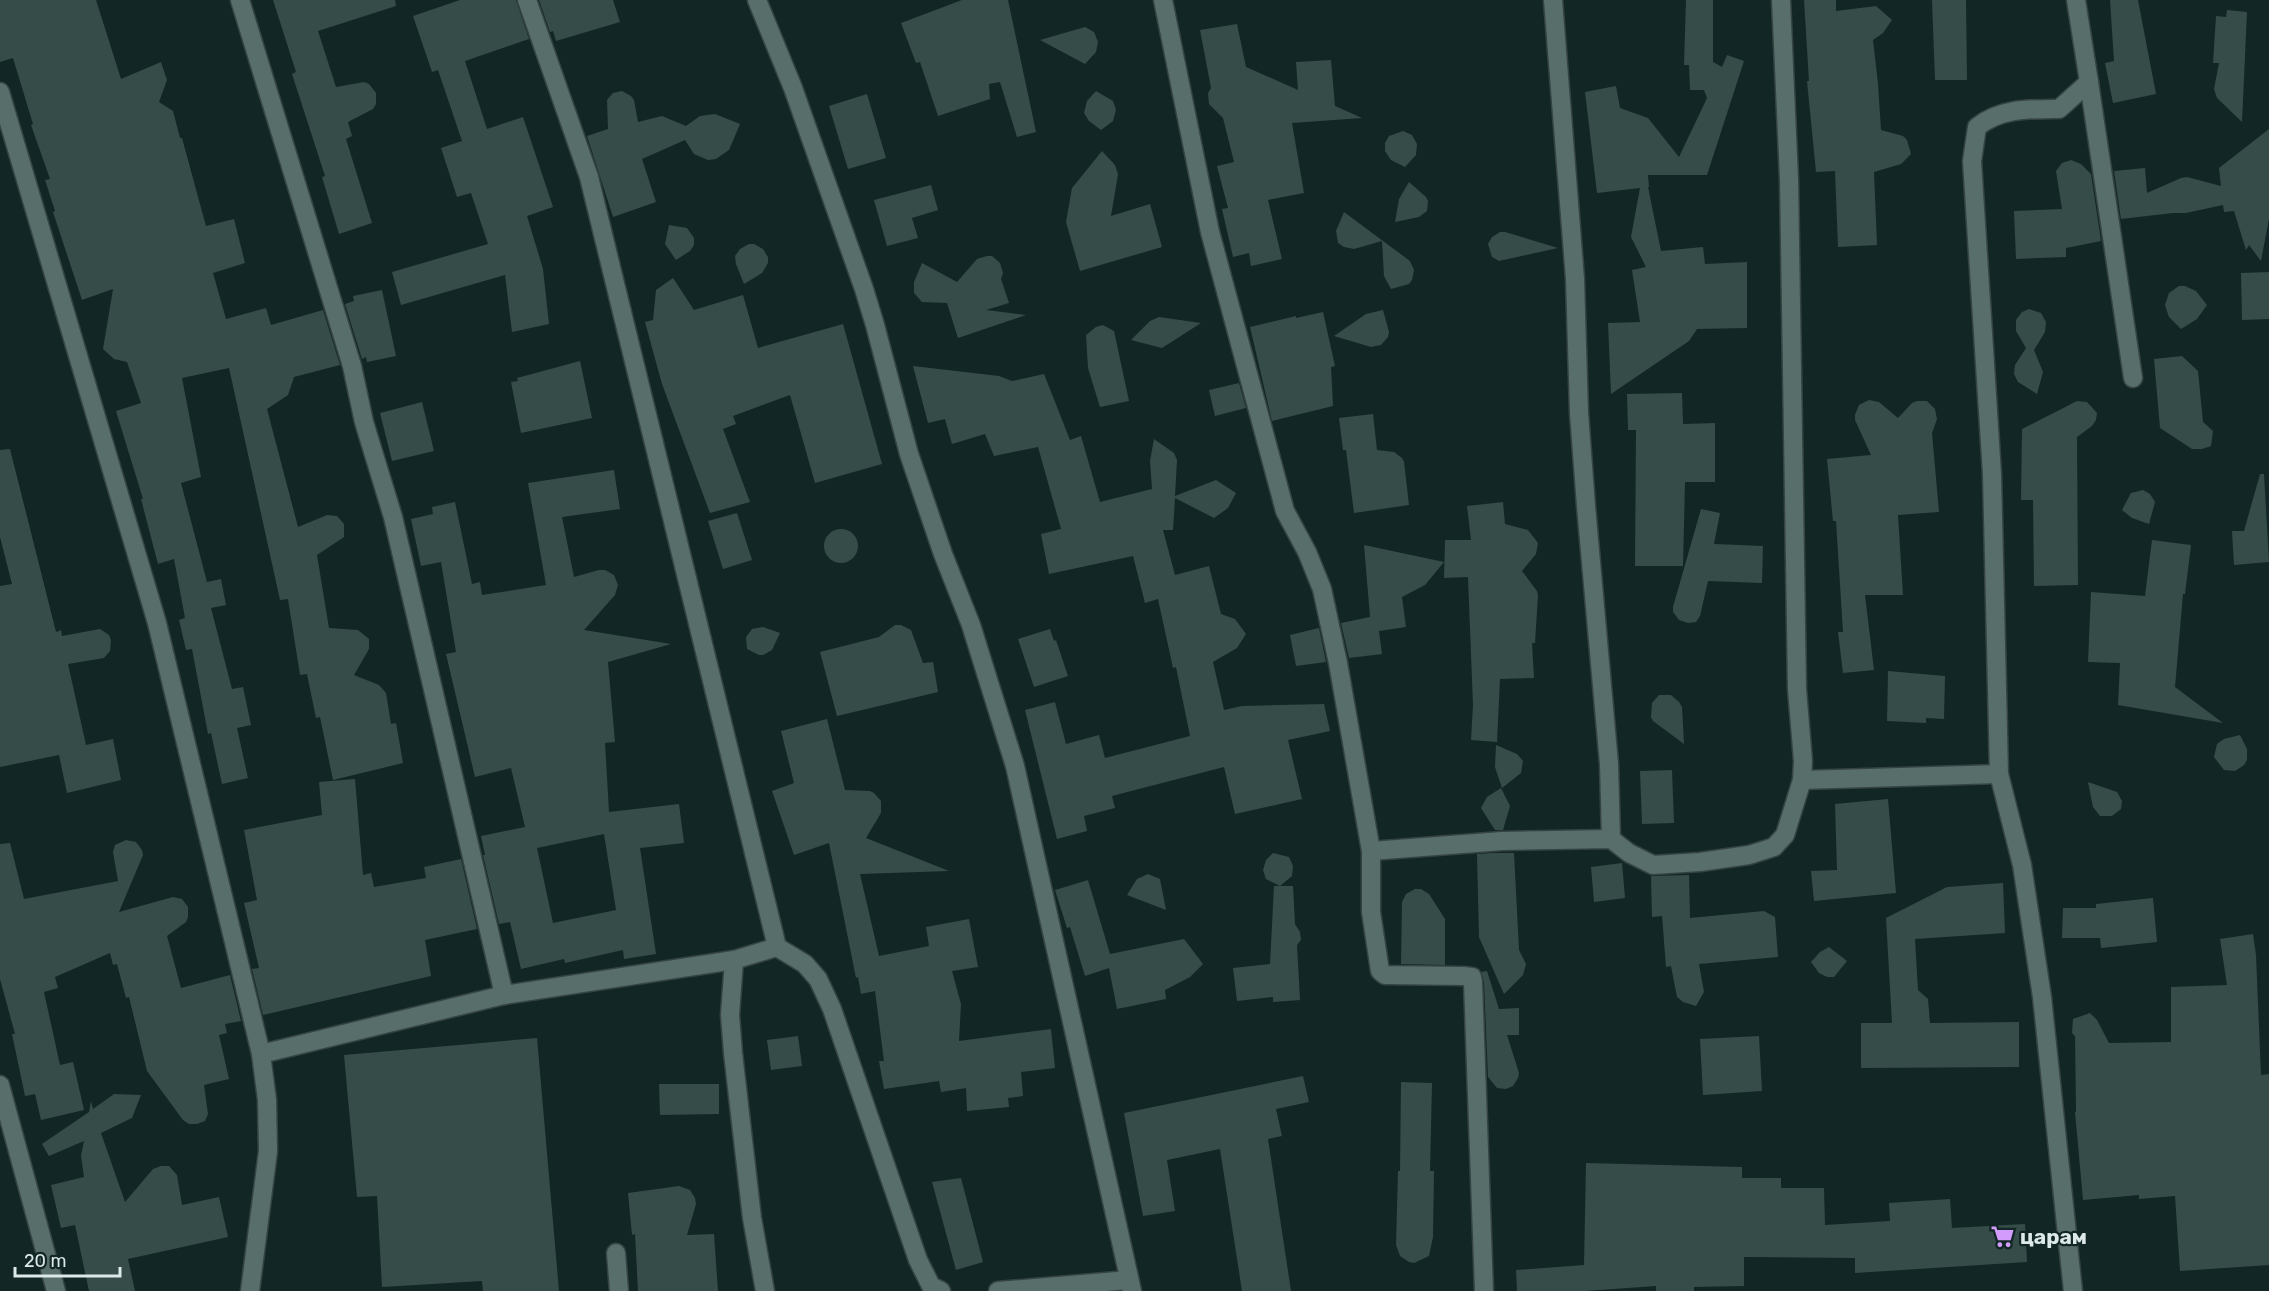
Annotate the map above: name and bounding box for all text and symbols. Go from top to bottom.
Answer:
supermarket icon: царам [1989,1224,2015,1250]
place label: царам [2020,1224,2087,1249]
scale bar [15,1240,120,1278]
text: 20 m [24,1250,66,1272]

